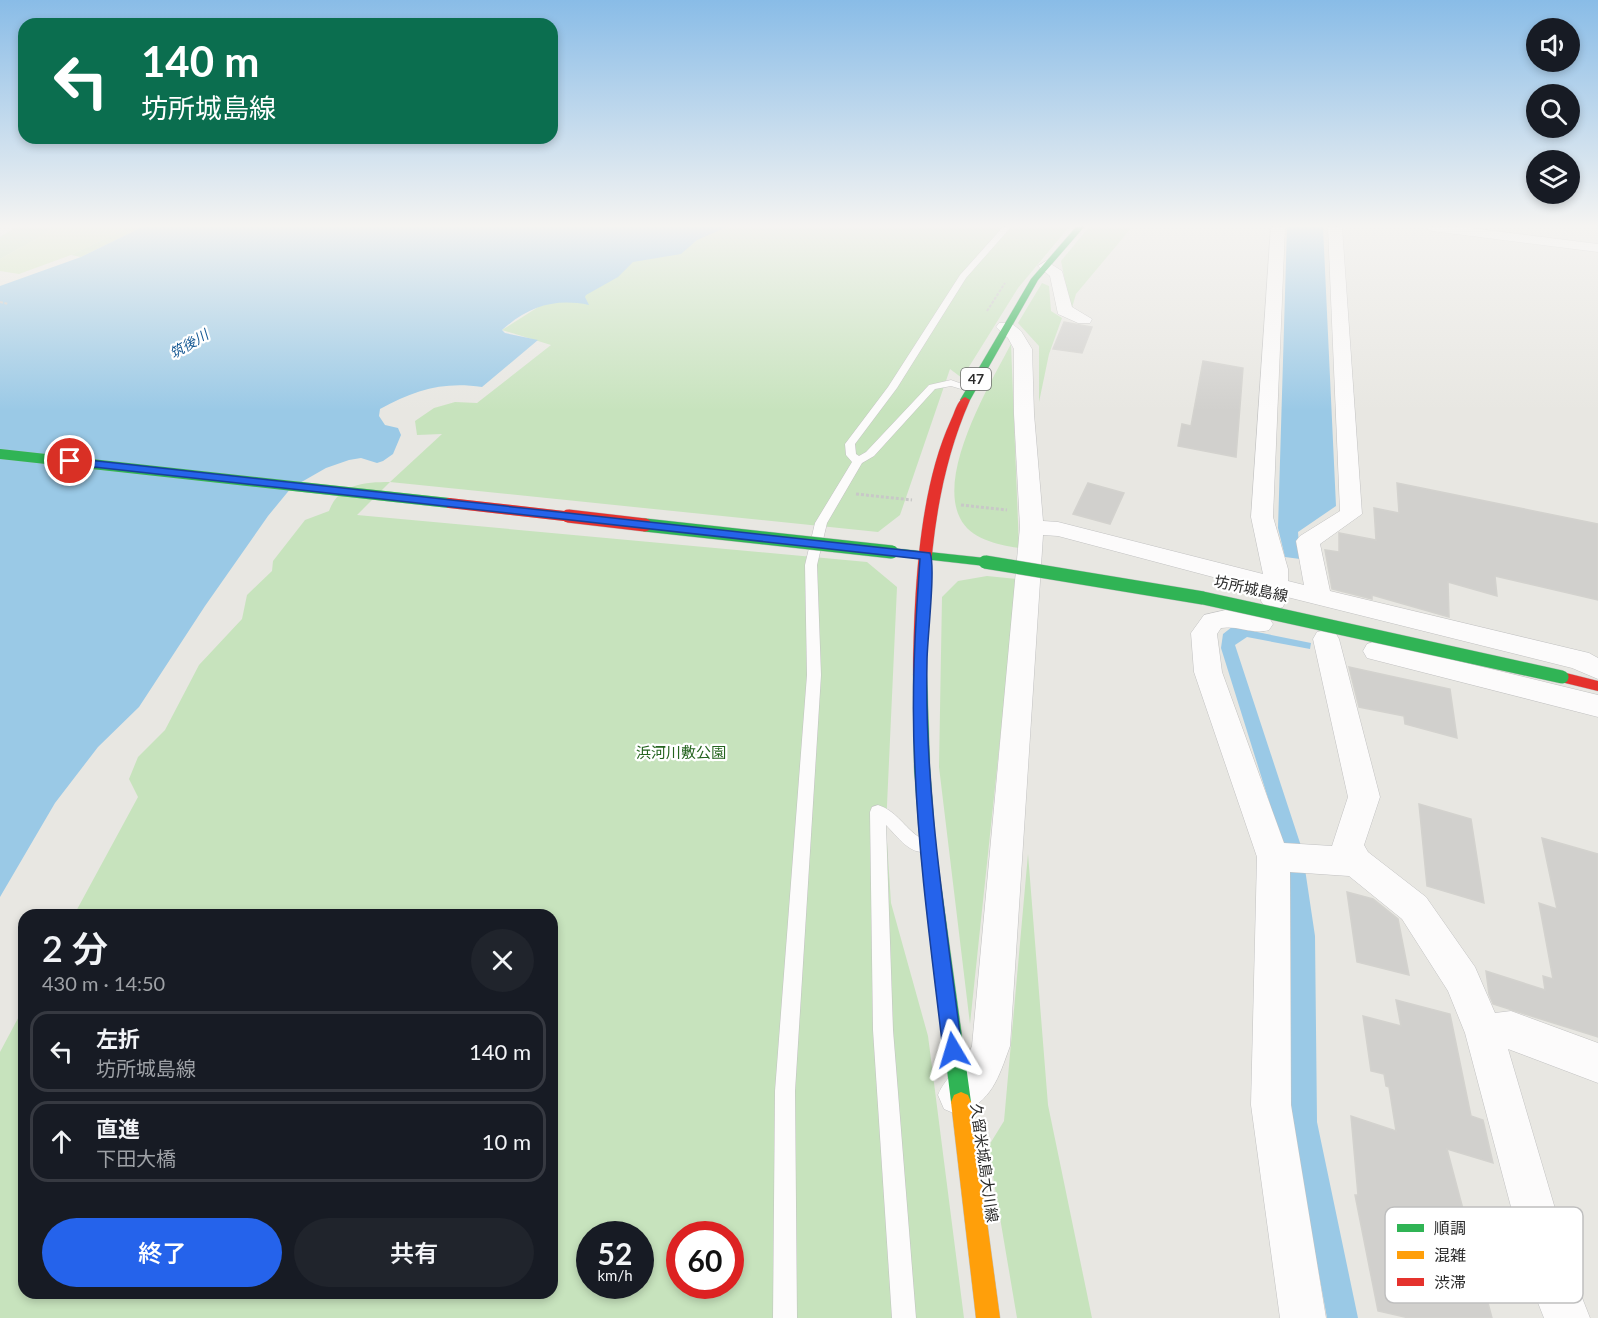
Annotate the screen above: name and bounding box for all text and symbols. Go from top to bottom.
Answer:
map controls [1526,18,1580,204]
button: sound [1526,18,1580,72]
text: 140 m [141,36,259,86]
icon: left [42,42,120,120]
button: search [1526,84,1580,138]
text: 坊所城島線 [141,91,276,124]
button: layers [1526,150,1580,204]
water label: 筑後川 [166,324,213,362]
road number: 47 [961,368,991,390]
pin [44,435,95,486]
icon: arrive [53,444,86,477]
street label: 坊所城島線 [1213,571,1290,605]
park label: 浜河川敷公園 [636,743,726,761]
text: 2 分 [42,926,108,970]
button: close [471,929,534,992]
text: 430 m · 14:50 [42,971,165,995]
position arrow [921,1018,985,1082]
text: 左折 [96,1025,140,1052]
icon: left [45,1035,78,1068]
text: 140 m [469,1038,531,1065]
text: 坊所城島線 [96,1056,196,1080]
street label: 久留米城島大川線 [968,1102,1002,1224]
text: 直進 [96,1115,140,1142]
icon: ahead [45,1125,78,1158]
text: 10 m [482,1128,531,1155]
text: 下田大橋 [96,1146,176,1170]
legend [1385,1207,1583,1303]
button: 終了 [42,1218,282,1287]
button: 共有 [294,1218,534,1287]
text: 順調 [1434,1218,1466,1237]
speed limit sign: 60 [666,1221,744,1299]
text: 52 [598,1235,632,1271]
text: 混雑 [1434,1245,1466,1264]
text: km/h [597,1266,633,1284]
text: 渋滞 [1434,1272,1466,1291]

